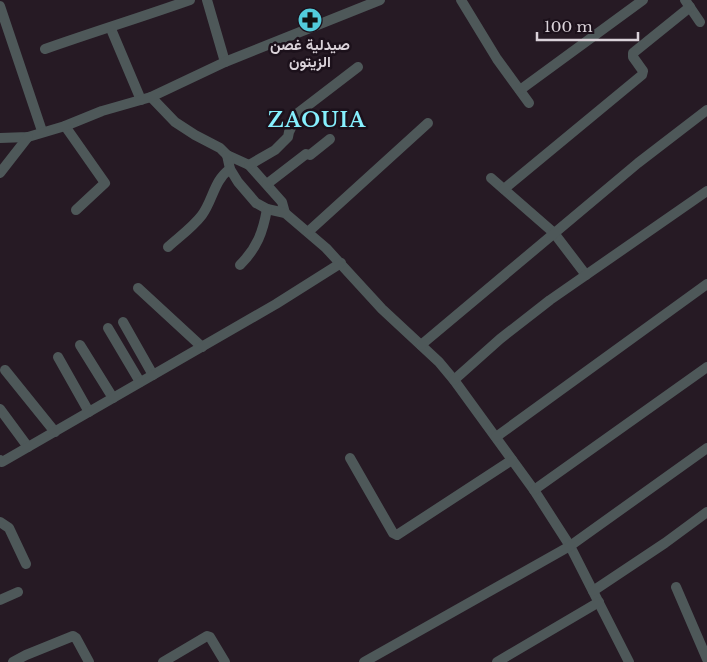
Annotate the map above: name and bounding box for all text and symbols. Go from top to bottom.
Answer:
pharmacy icon: صيدلية غصن الزيتون [297,7,323,33]
scale bar [537,10,638,42]
text: 100 m [544,17,593,36]
place label: صيدلية غصن الزيتون [270,35,350,71]
district label: ZAOUIA [268,108,366,132]

